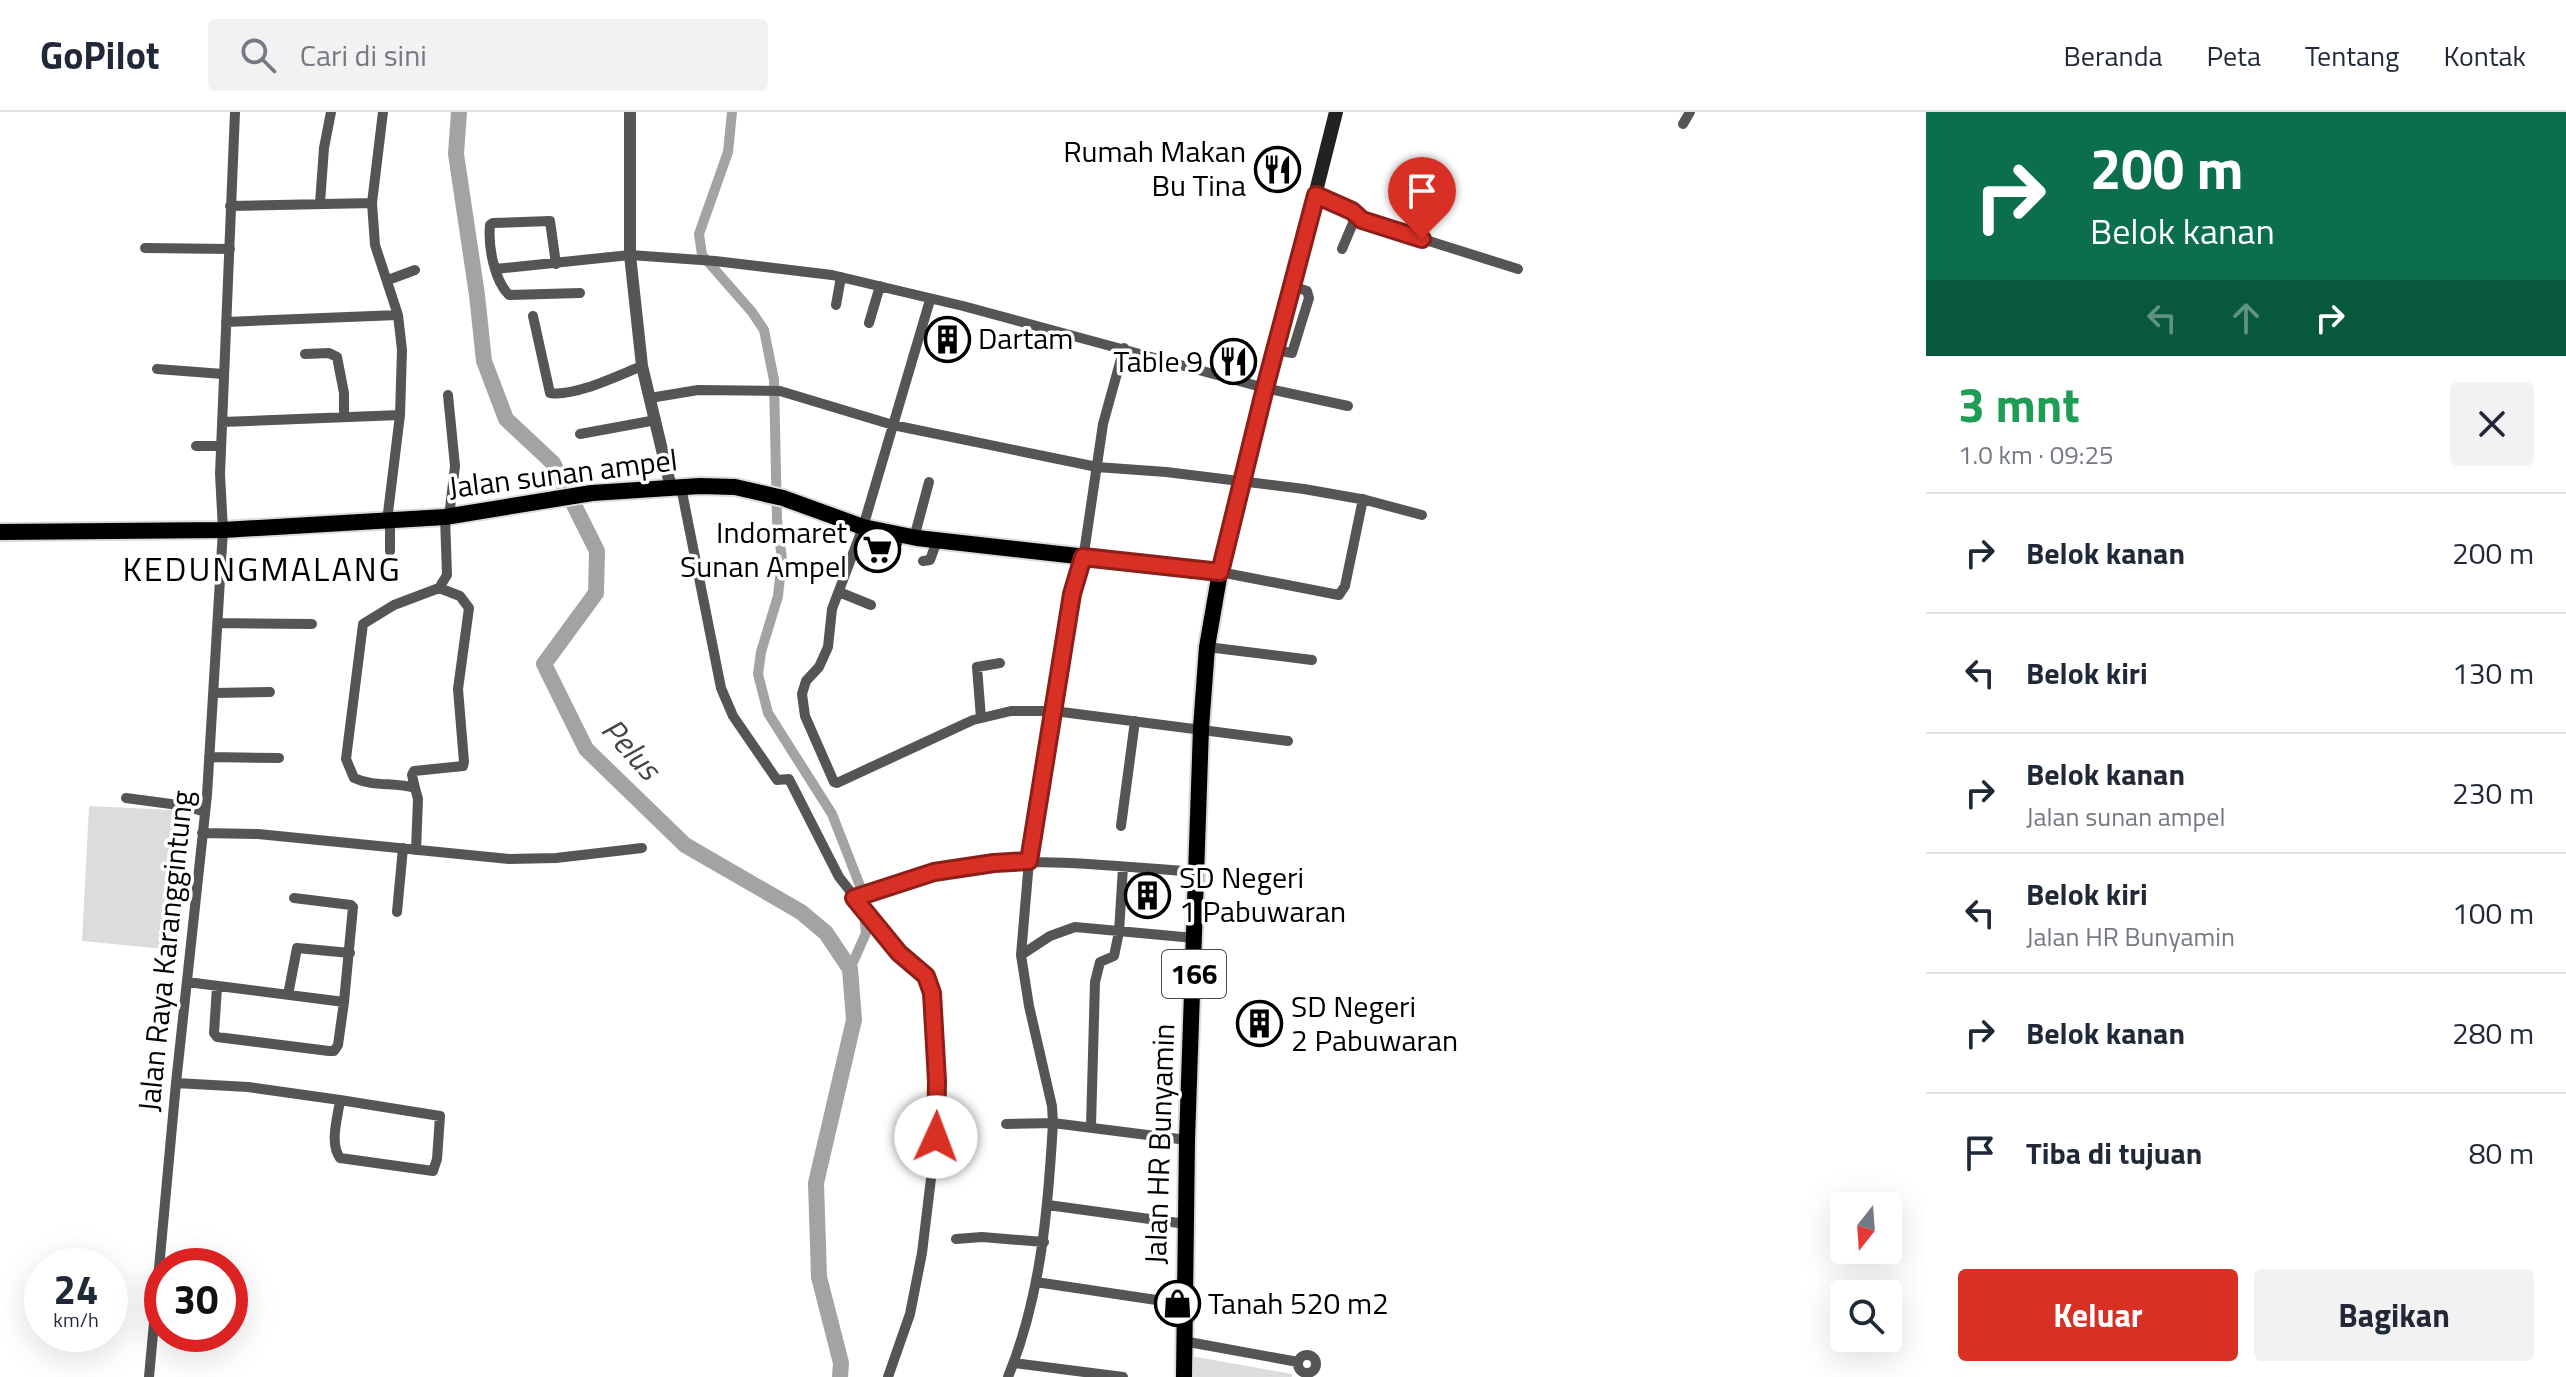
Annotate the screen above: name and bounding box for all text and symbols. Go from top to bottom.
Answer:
search box [208,19,768,91]
text: GoPilot [40,26,160,84]
text: Cari di sini [300,32,427,78]
icon: search [236,33,280,77]
text: Beranda [2064,34,2163,77]
text: Peta [2207,34,2261,77]
text: Tentang [2305,34,2399,77]
text: Kontak [2443,34,2526,77]
text: 200 m [2090,126,2243,211]
place label: Rumah Makan Bu Tina [1063,128,1246,208]
icon: right [1958,144,2062,248]
restaurant icon: Rumah Makan Bu Tina [1253,145,1301,193]
pin [1388,157,1456,239]
icon: arrive [1400,169,1444,213]
text: Belok kanan [2090,203,2275,258]
icon: left [2140,296,2184,340]
icon: ahead [2224,296,2268,340]
icon: right [2308,296,2352,340]
building icon: Dartam [923,315,971,363]
place label: Dartam [978,315,1073,361]
place label: Table 9 [1114,338,1203,384]
restaurant icon: Table 9 [1210,338,1258,386]
text: 3 mnt [1958,368,2080,441]
button: close [2450,382,2534,466]
text: 1.0 km · 09:25 [1958,435,2114,474]
street label: Jalan sunan ampel [446,436,680,510]
place label: Indomaret Sunan Ampel [680,509,847,589]
supermarket icon: Indomaret Sunan Ampel [854,526,902,574]
text: Belok kanan [2026,530,2185,576]
text: 200 m [2452,530,2534,576]
icon: right [1958,531,2002,575]
district label: KEDUNGMALANG [122,542,402,594]
text: Belok kiri [2026,650,2148,696]
text: 130 m [2452,650,2534,696]
icon: left [1958,651,2002,695]
water label: Pelus [591,707,674,792]
text: Belok kanan [2026,751,2185,797]
text: 230 m [2452,770,2534,816]
icon: right [1958,771,2002,815]
street label: Jalan Raya Karanggintung [125,788,205,1114]
text: Jalan sunan ampel [2026,797,2225,836]
place label: SD Negeri 1 Pabuwaran [1179,854,1346,934]
building icon: SD Negeri 1 Pabuwaran [1124,871,1172,919]
text: Belok kiri [2026,871,2148,917]
text: 100 m [2452,890,2534,936]
icon: left [1958,891,2002,935]
text: Jalan HR Bunyamin [2026,917,2235,956]
road number: 166 [1162,950,1226,998]
place label: SD Negeri 2 Pabuwaran [1291,983,1458,1063]
building icon: SD Negeri 2 Pabuwaran [1236,1000,1284,1048]
text: Belok kanan [2026,1010,2185,1056]
text: 280 m [2452,1010,2534,1056]
icon: right [1958,1011,2002,1055]
street label: Jalan HR Bunyamin [1132,1023,1186,1265]
position arrow [894,1095,978,1179]
text: Tiba di tujuan [2026,1130,2202,1176]
text: 80 m [2469,1130,2534,1176]
icon: arrive [1958,1131,2002,1175]
north arrow [1830,1192,1902,1264]
map controls [1830,1192,1902,1352]
speed limit sign: 30 [144,1248,248,1352]
text: 24 [54,1259,98,1320]
button: Keluar [1958,1269,2238,1361]
button: Bagikan [2254,1269,2534,1361]
shop icon: Tanah 520 m2 [1153,1280,1201,1328]
place label: Tanah 520 m2 [1208,1280,1389,1326]
button: search [1830,1280,1902,1352]
text: km/h [53,1304,99,1335]

